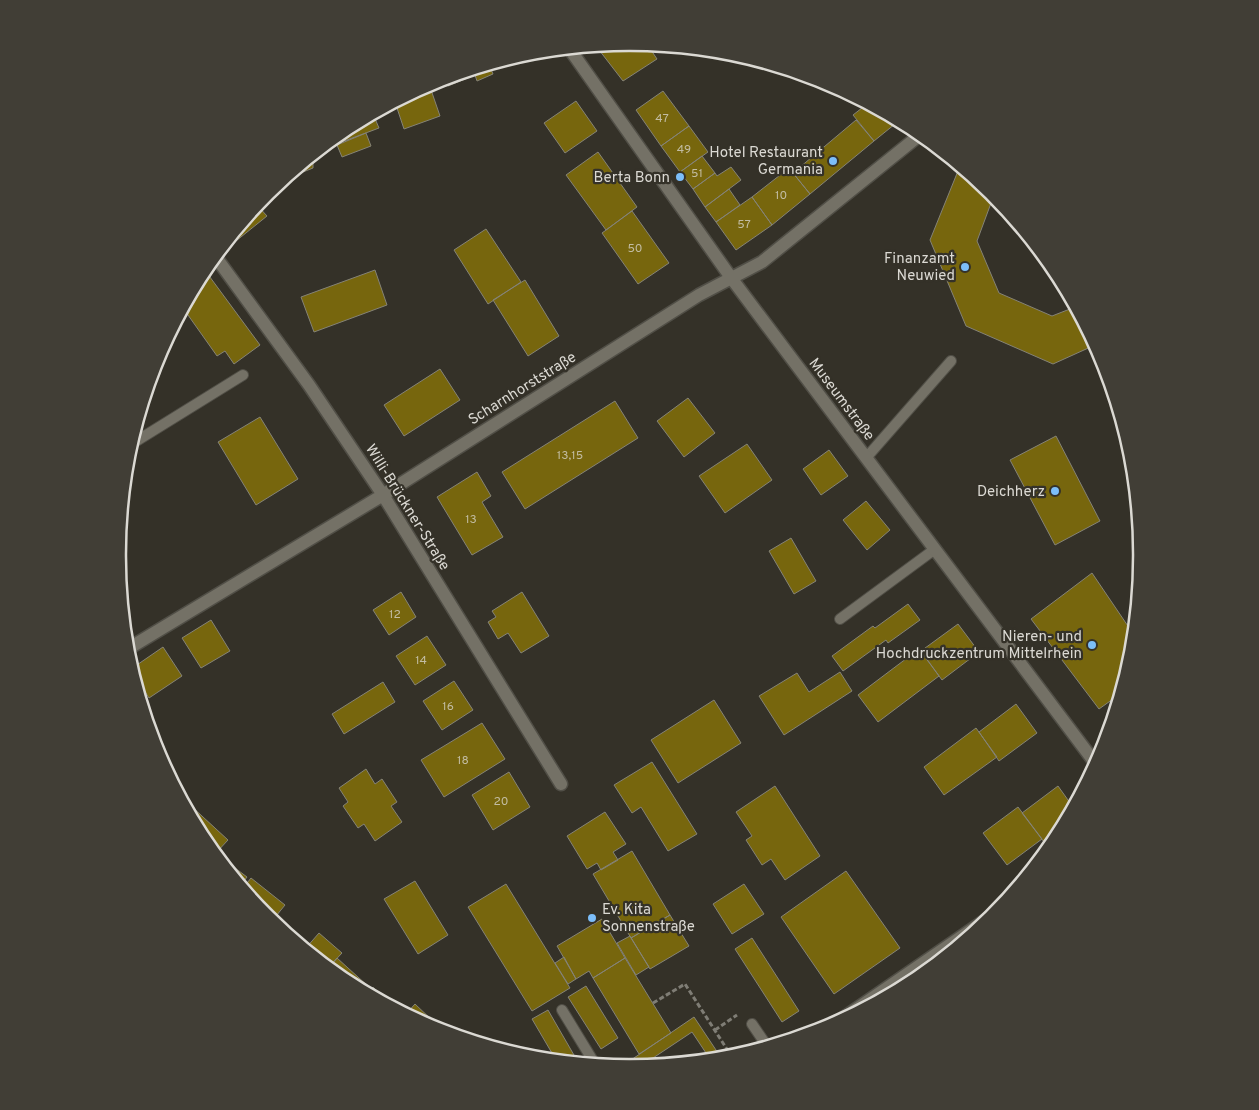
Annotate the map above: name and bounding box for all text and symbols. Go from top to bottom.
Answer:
house number: 47 [655,111,669,127]
house number: 49 [677,142,691,158]
place label: Hotel Restaurant Germania [709,144,823,180]
marker: Hotel Restaurant Germania [827,155,839,167]
house number: 51 [691,166,703,182]
place label: Berta Bonn [593,169,670,188]
marker: Berta Bonn [674,171,686,183]
house number: 10 [775,188,787,204]
house number: 57 [737,217,751,233]
house number: 50 [627,241,643,257]
place label: Finanzamt Neuwied [884,250,955,286]
marker: Finanzamt Neuwied [959,261,971,273]
street label: Scharnhorststraße [465,348,580,430]
street label: Museumstraße [804,355,878,445]
street label: Willi-Brückner-Straße [360,441,453,575]
house number: 13,15 [557,448,583,464]
place label: Deichherz [977,483,1045,502]
marker: Deichherz [1049,485,1061,497]
house number: 13 [465,512,477,528]
house number: 12 [389,607,401,623]
place label: Nieren- und Hochdruckzentrum Mittelrhein [876,628,1082,664]
marker: Nieren- und Hochdruckzentrum Mittelrhein [1086,639,1098,651]
house number: 14 [415,653,427,669]
house number: 16 [442,699,454,715]
house number: 18 [457,753,469,769]
house number: 20 [493,794,509,810]
place label: Ev. Kita Sonnenstraße [602,901,695,937]
marker: Ev. Kita Sonnenstraße [586,912,598,924]

